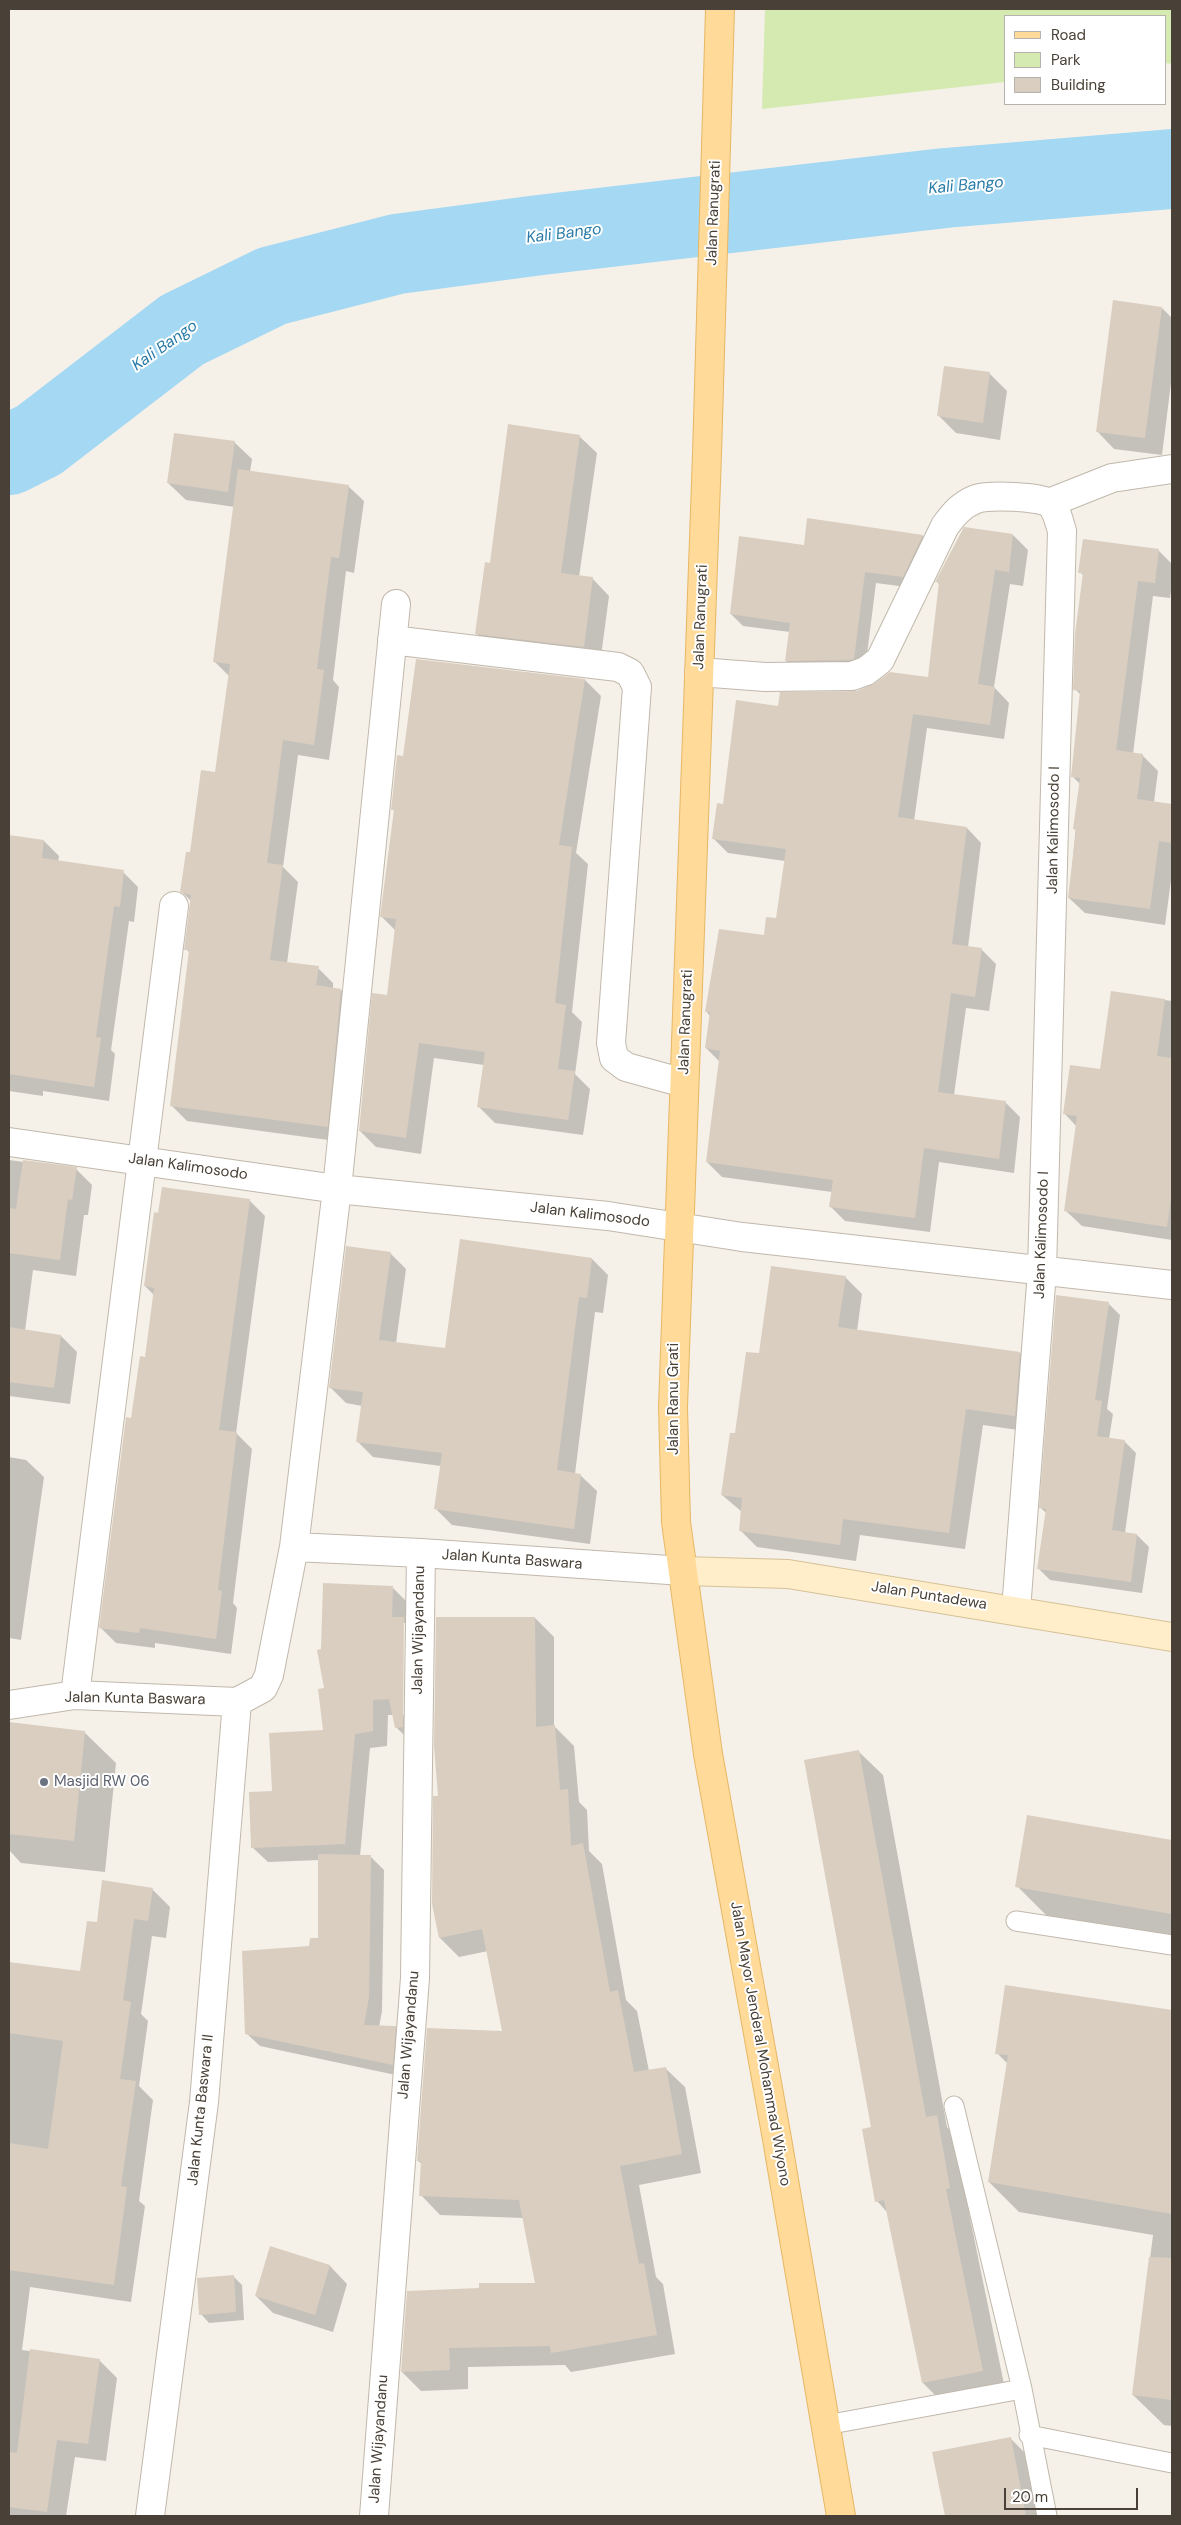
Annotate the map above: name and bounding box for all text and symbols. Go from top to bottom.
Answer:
legend [1004,15,1166,105]
text: Road [1051,25,1086,45]
text: Park [1051,50,1081,70]
text: Building [1051,75,1106,95]
street label: Jalan Ranugrati [703,160,725,266]
water label: Kali Bango [928,173,1004,199]
water label: Kali Bango [525,220,603,248]
water label: Kali Bango [129,316,201,376]
street label: Jalan Ranugrati [690,564,712,670]
street label: Jalan Kalimosodo I [1044,766,1064,894]
street label: Jalan Ranugrati [675,969,697,1075]
street label: Jalan Kalimosodo [127,1150,249,1184]
street label: Jalan Kalimosodo I [1031,1171,1053,1299]
street label: Jalan Kalimosodo [529,1199,651,1231]
street label: Jalan Ranu Grati [665,1343,683,1455]
street label: Jalan Kunta Baswara [441,1546,583,1574]
street label: Jalan Wijayandanu [409,1565,429,1695]
street label: Jalan Puntadewa [870,1578,988,1614]
street label: Jalan Kunta Baswara [64,1689,206,1709]
place label: Masjid RW 06 [54,1773,150,1791]
marker: Masjid RW 06 [38,1776,50,1788]
street label: Jalan Mayor Jenderal Mohammad Wiyono [726,1900,794,2188]
street label: Jalan Wijayandanu [394,1970,424,2100]
street label: Jalan Kunta Baswara II [184,2033,218,2187]
street label: Jalan Wijayandanu [366,2374,392,2504]
scale bar [1006,2478,1140,2510]
text: 20 m [1012,2487,1048,2507]

